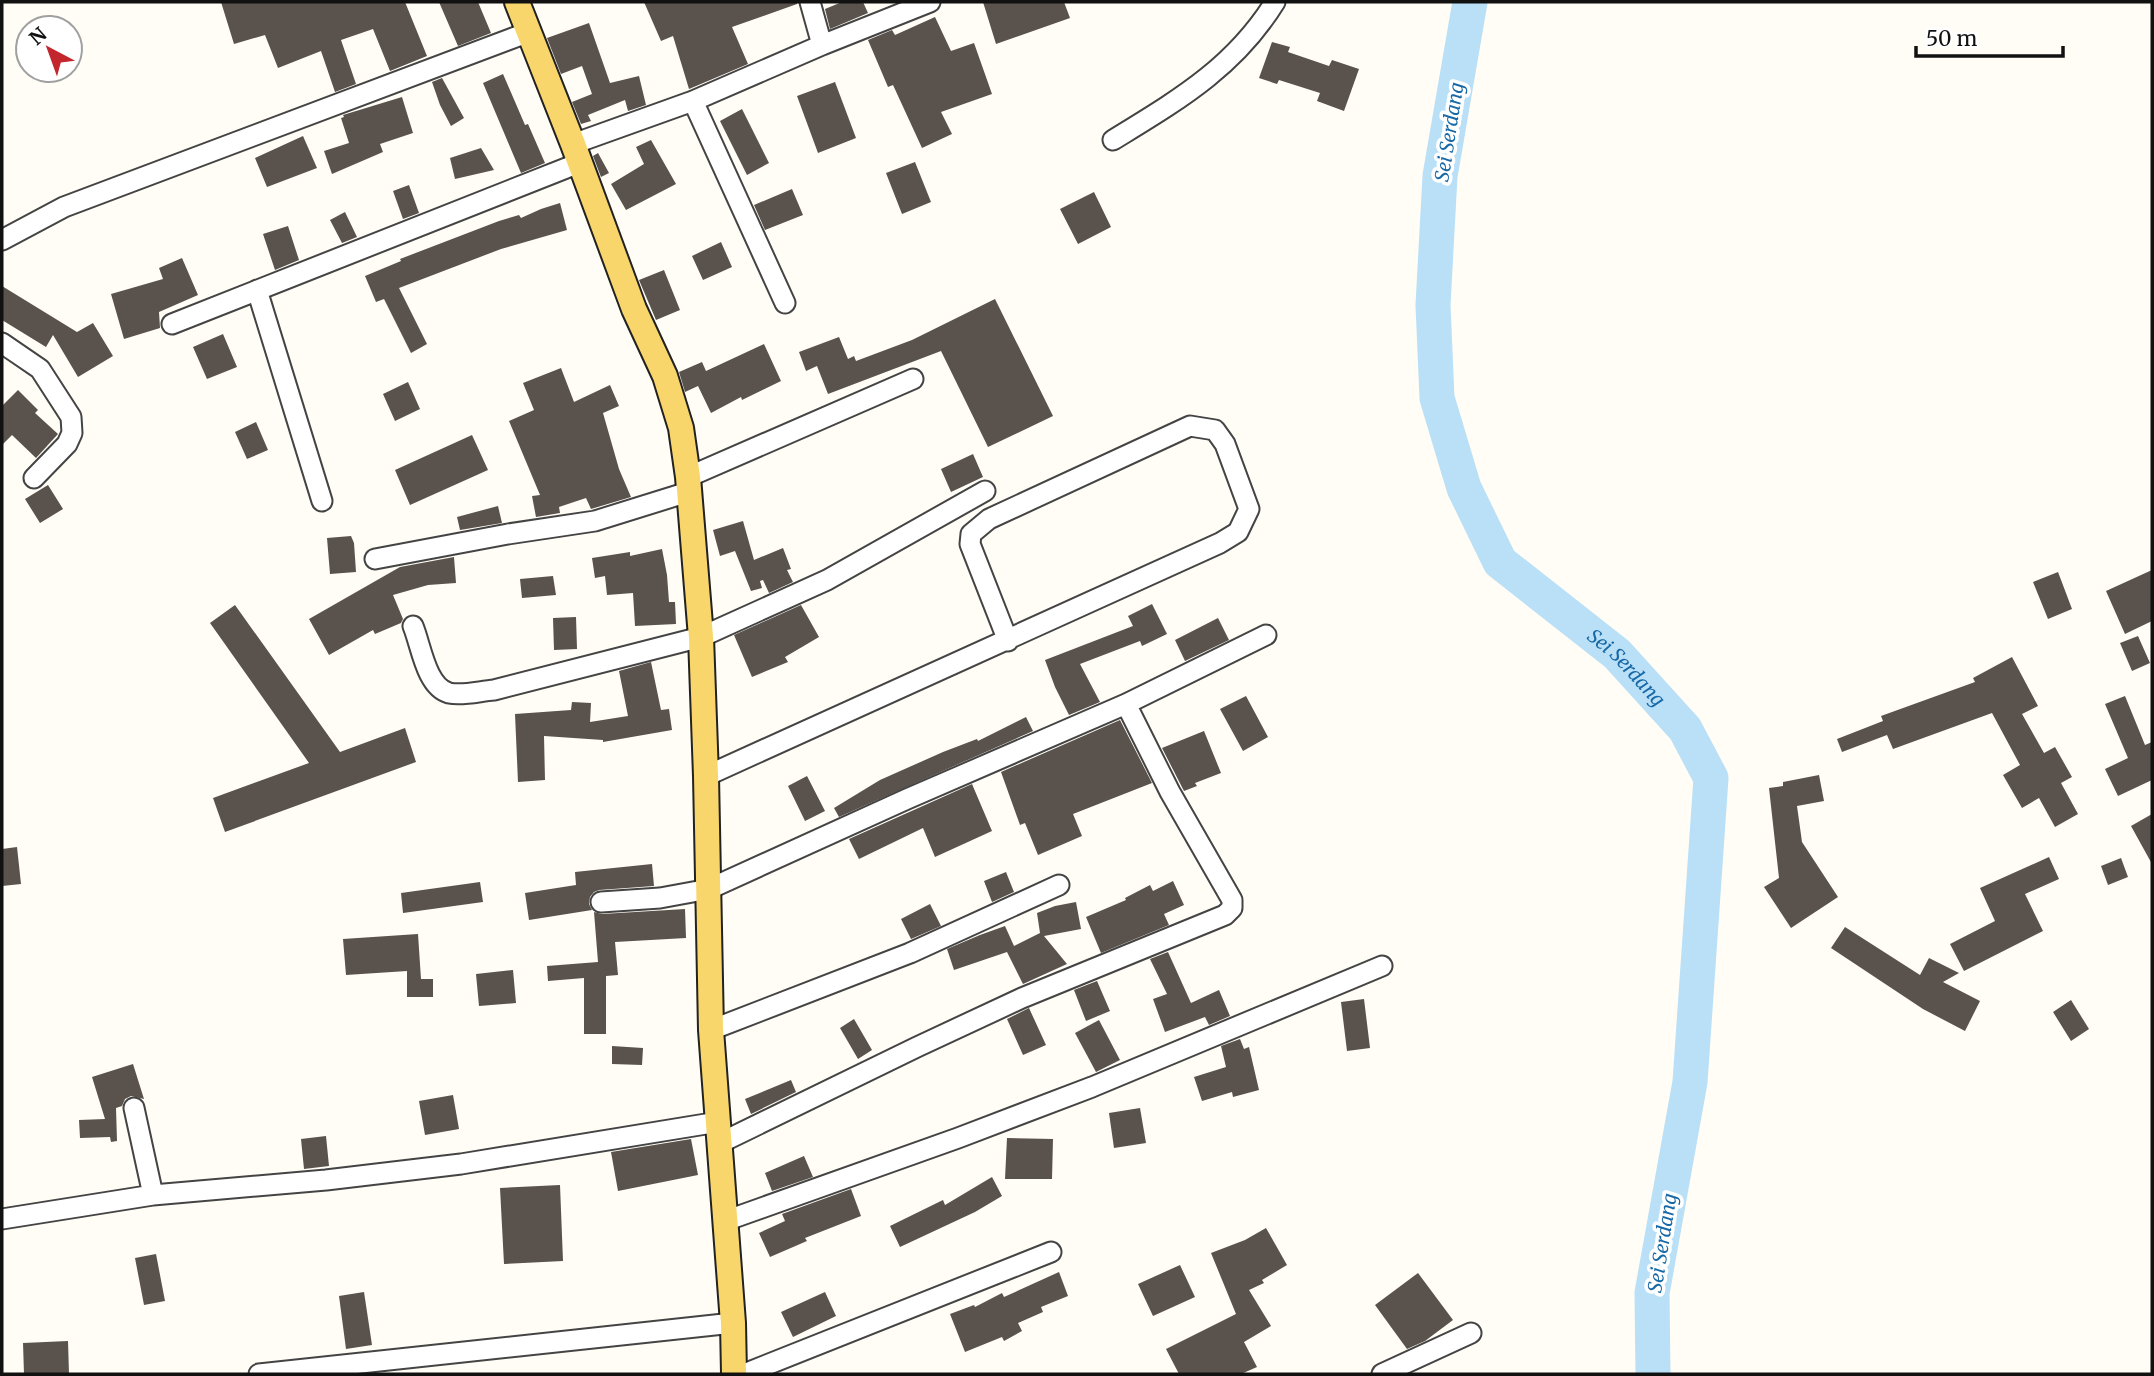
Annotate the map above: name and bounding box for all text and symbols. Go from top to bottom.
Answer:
north arrow [14,14,84,84]
scale bar [1916,14,2063,58]
text: N [24,22,51,50]
text: 50 m [1926,25,1977,52]
water label: Sei Serdang [1429,80,1469,183]
water label: Sei Serdang [1583,624,1671,711]
water label: Sei Serdang [1642,1191,1682,1294]

